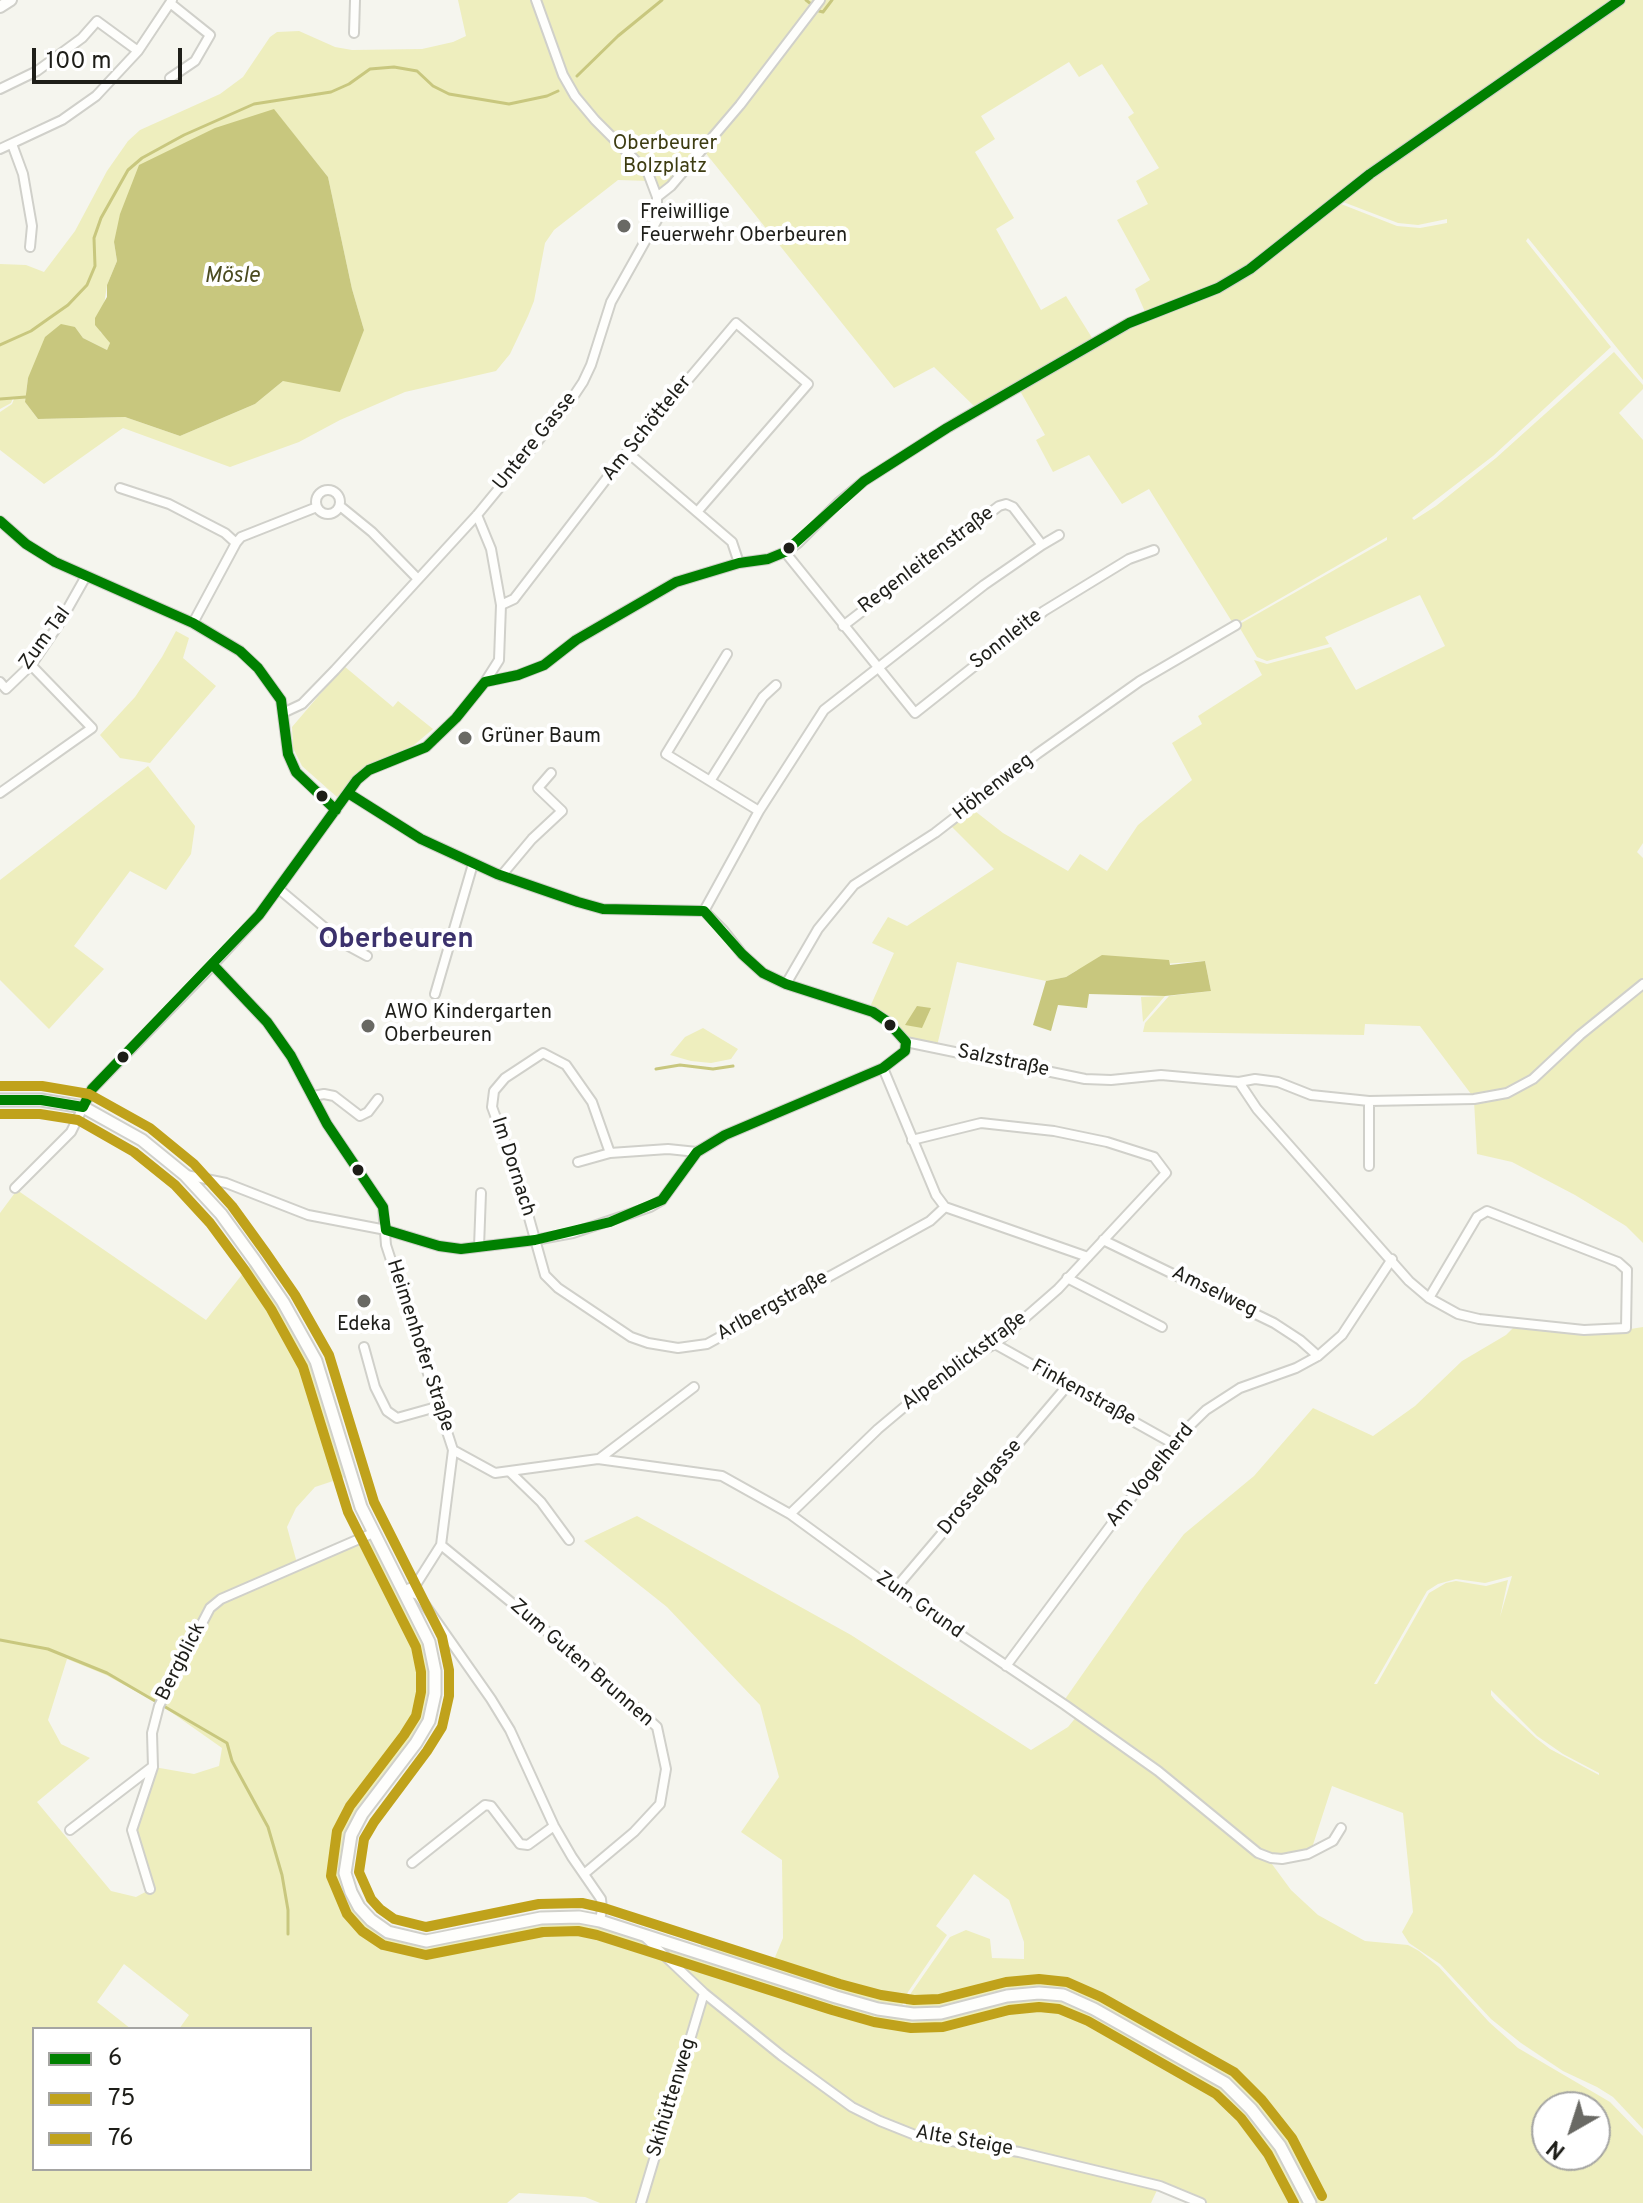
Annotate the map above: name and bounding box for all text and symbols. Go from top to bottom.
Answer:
scale bar [36,32,186,82]
text: 100 m [46,47,112,77]
park label: Oberbeurer Bolzplatz [613,133,717,180]
place label: Freiwillige Feuerwehr Oberbeuren [640,202,847,249]
marker: Freiwillige Feuerwehr Oberbeuren [615,217,633,235]
water label: Mösle [204,265,260,291]
street label: Am Schötteler [598,371,698,487]
street label: Untere Gasse [489,388,583,496]
street label: Regenleitenstraße [854,502,1000,620]
unlabelled marker [781,540,797,556]
street label: Zum Tal [15,603,77,675]
street label: Sonnleite [966,604,1048,676]
place label: Grüner Baum [481,726,601,750]
marker: Grüner Baum [456,729,474,747]
street label: Höhenweg [949,749,1039,827]
unlabelled marker [314,788,330,804]
district label: Oberbeuren [318,924,474,958]
place label: AWO Kindergarten Oberbeuren [384,1002,552,1049]
marker: AWO Kindergarten Oberbeuren [359,1017,377,1035]
unlabelled marker [882,1017,898,1033]
street label: Salzstraße [955,1041,1051,1083]
unlabelled marker [115,1049,131,1065]
street label: Im Dornach [485,1114,539,1220]
unlabelled marker [350,1162,366,1178]
street label: Heimenhofer Straße [380,1257,458,1435]
street label: Amselweg [1167,1262,1261,1324]
street label: Arlbergstraße [713,1267,833,1347]
marker: Edeka [355,1292,373,1310]
street label: Alpenblickstraße [898,1307,1032,1417]
place label: Edeka [337,1314,391,1338]
street label: Finkenstraße [1027,1356,1139,1432]
street label: Am Vogelherd [1102,1419,1200,1533]
street label: Drosselgasse [934,1435,1028,1541]
street label: Zum Grund [871,1567,967,1645]
street label: Zum Guten Brunnen [504,1595,658,1733]
street label: Bergblick [152,1619,212,1705]
legend [32,2027,312,2171]
street label: Skihüttenweg [643,2036,703,2160]
text: 6 [108,2044,122,2074]
text: 75 [108,2084,135,2114]
north arrow [1531,2091,1611,2171]
street label: Alte Steige [913,2122,1015,2162]
text: 76 [108,2124,134,2154]
text: N [1542,2133,1571,2164]

